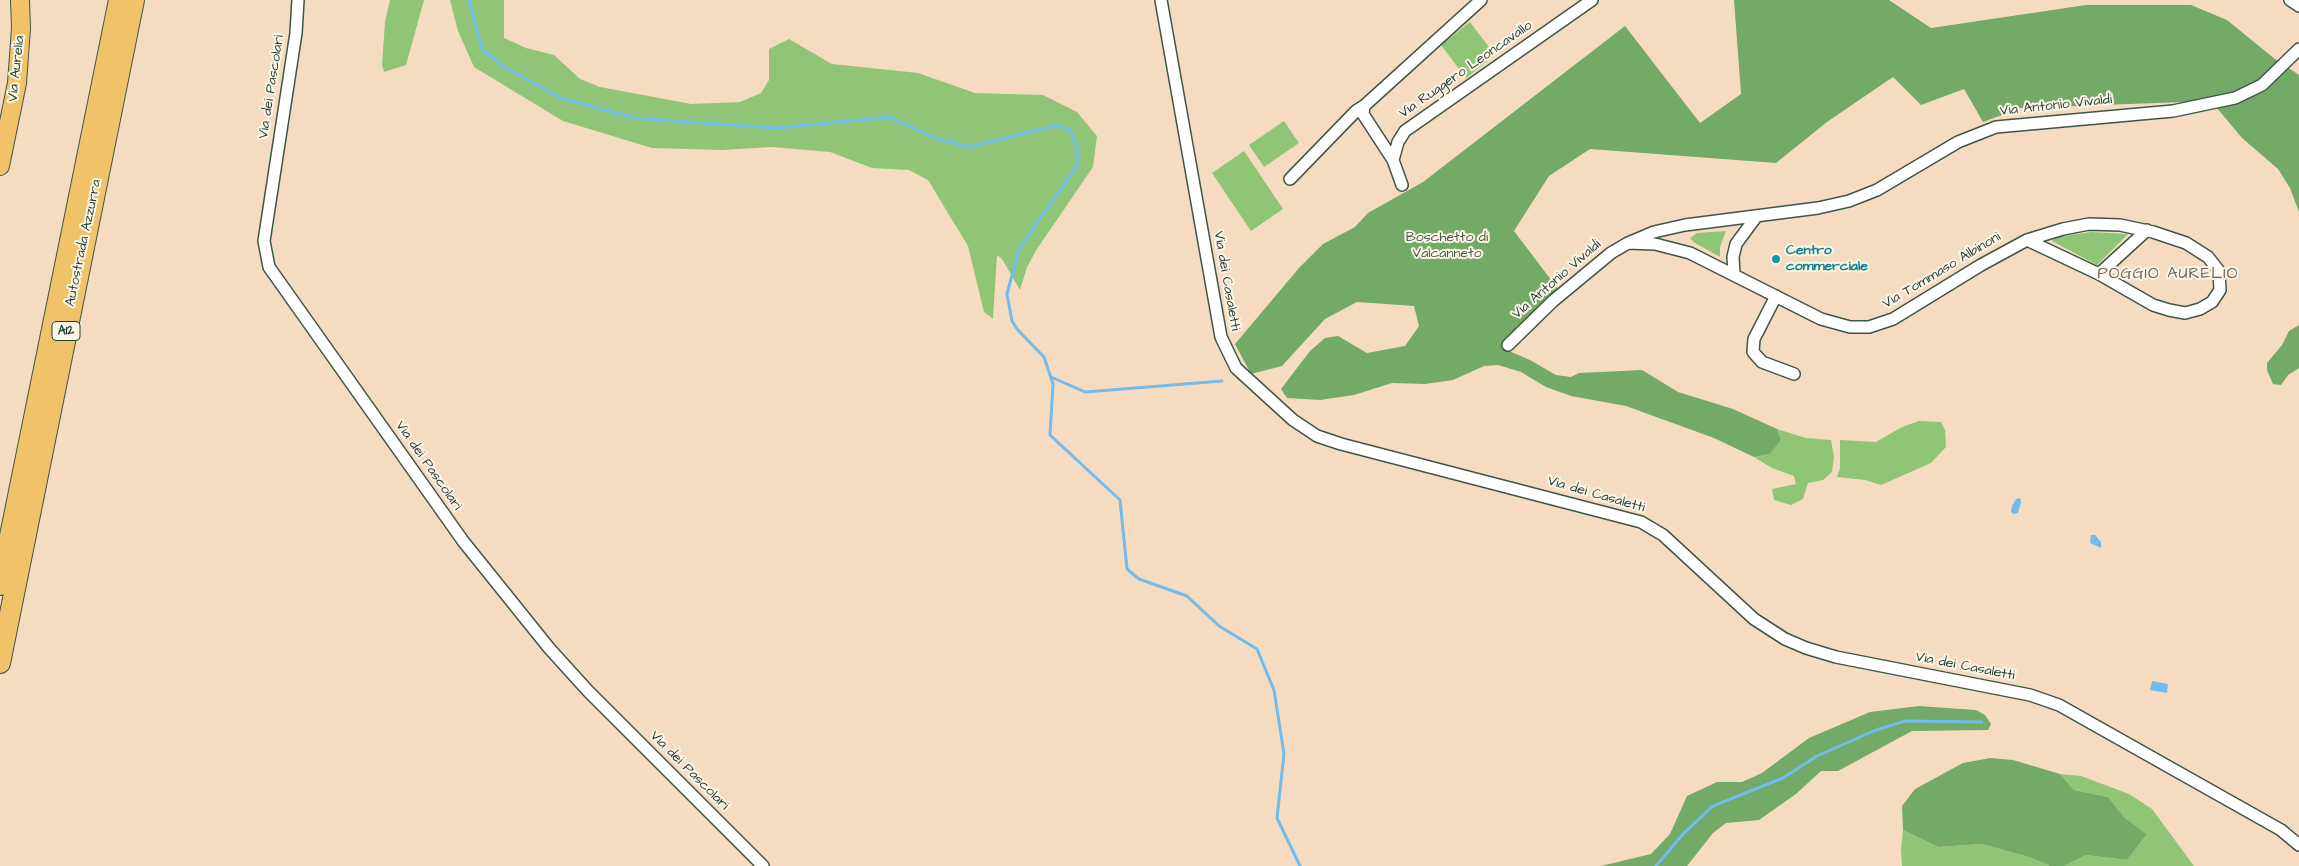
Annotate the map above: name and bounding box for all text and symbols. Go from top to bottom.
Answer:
street label: Via Ruggero Leoncavallo [1396,18,1536,122]
street label: Via dei Pascolari [255,34,289,140]
street label: Via Aurelia [5,35,29,103]
street label: Via Antonio Vivaldi [1999,92,2113,120]
street label: Autostrada Azzurra [62,178,106,308]
street label: Via Tommaso Albinoni [1880,229,2004,313]
street label: Via dei Casaletti [1209,230,1243,332]
park label: Boschetto di Valcanneto [1406,230,1488,262]
street label: Via Antonio Vivaldi [1509,237,1605,323]
place label: Centro commerciale [1786,243,1868,276]
marker: Centro commerciale [1770,253,1782,265]
district label: POGGIO AURELIO [2096,265,2240,285]
road number: A12 [52,322,80,341]
street label: Via dei Pascolari [391,418,465,514]
street label: Via dei Casaletti [1545,473,1647,517]
street label: Via dei Casaletti [1914,649,2016,685]
street label: Via dei Pascolari [646,728,732,814]

